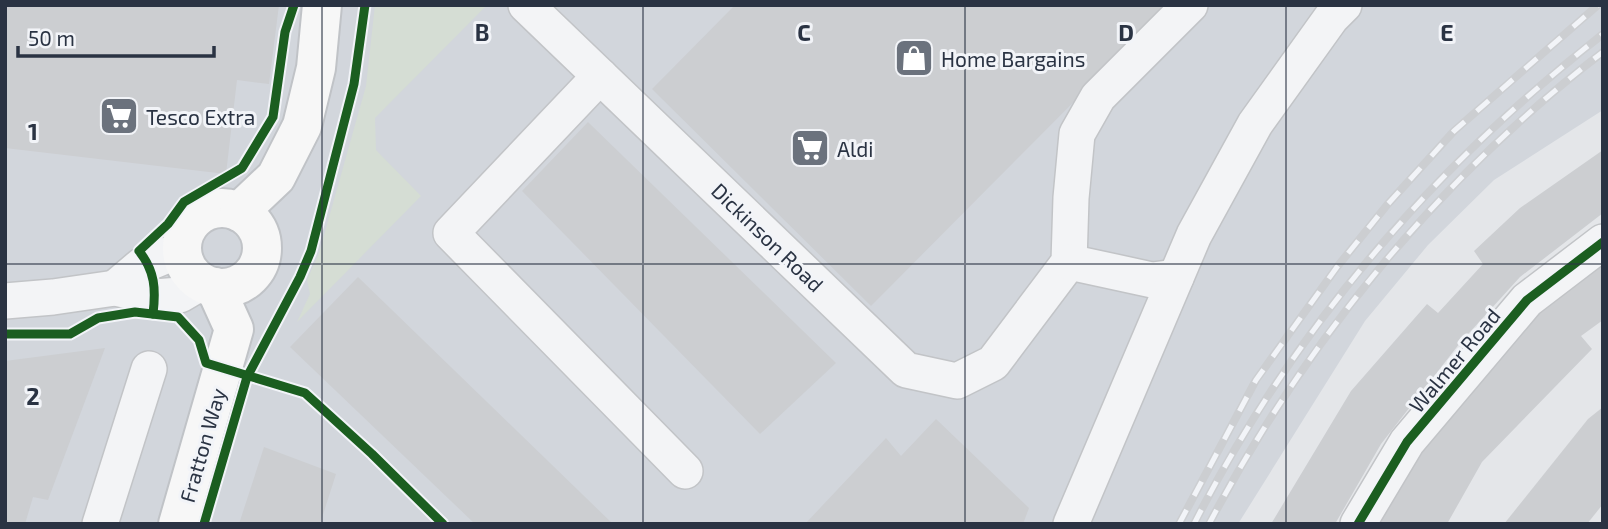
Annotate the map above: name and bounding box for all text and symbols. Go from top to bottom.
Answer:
scale bar [18,14,214,58]
text: B [475,18,489,46]
text: C [797,18,811,46]
text: D [1118,18,1134,46]
text: E [1440,18,1454,46]
text: 50 m [28,25,75,50]
shop icon: Home Bargains [893,37,935,79]
place label: Home Bargains [941,46,1085,71]
supermarket icon: Tesco Extra [98,95,140,137]
place label: Tesco Extra [146,104,255,129]
text: 1 [28,117,38,145]
supermarket icon: Aldi [789,127,831,169]
place label: Aldi [837,136,874,161]
street label: Dickinson Road [707,178,829,296]
street label: Walmer Road [1403,303,1505,417]
text: 2 [26,382,40,410]
street label: Fratton Way [174,385,230,505]

